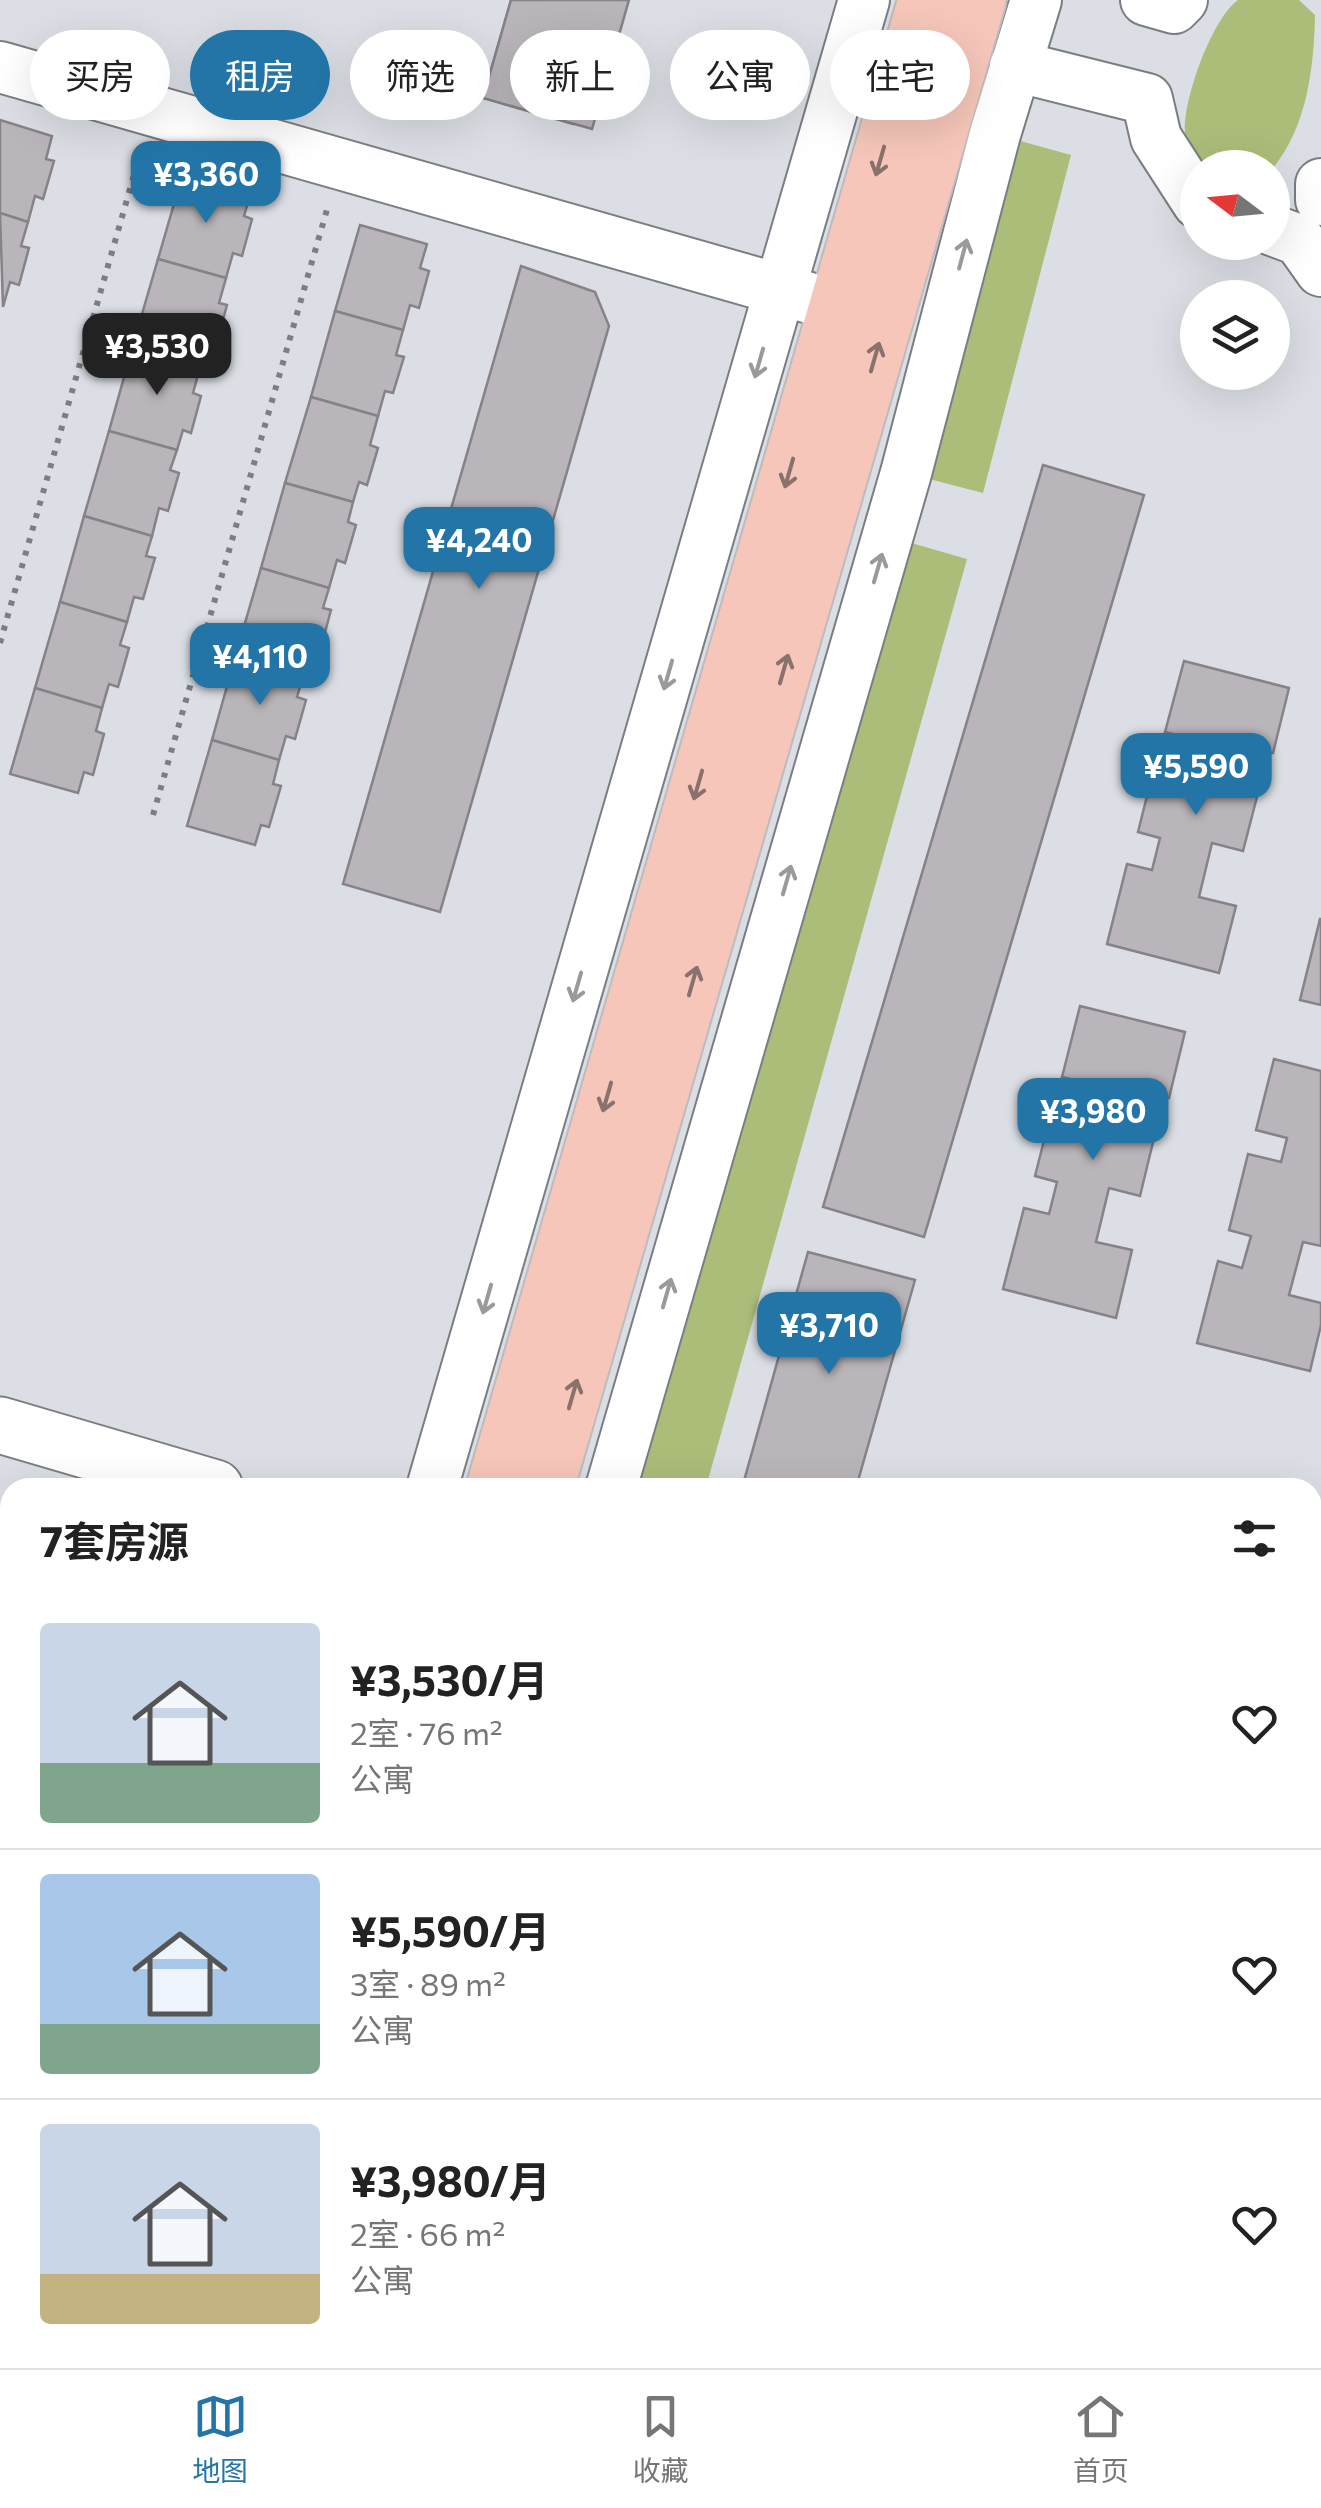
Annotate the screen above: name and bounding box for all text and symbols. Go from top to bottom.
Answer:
chip: 买房 [30,30,170,120]
chip: 租房 [190,30,330,120]
chip: 筛选 [350,30,490,120]
chip: 新上 [510,30,650,120]
chip: 公寓 [670,30,810,120]
chip: 住宅 [830,30,970,120]
pin: ¥3,360 [125,141,287,226]
one-way arrow [869,145,888,176]
north arrow [1180,150,1290,260]
map controls [1180,150,1290,390]
text: ¥3,360 [153,153,259,193]
one-way arrow [955,239,974,270]
button: layers [1180,280,1290,390]
pin: ¥3,530 [76,313,238,398]
text: ¥3,530 [104,325,210,365]
one-way arrow [866,342,885,373]
one-way arrow [748,346,767,378]
one-way arrow [779,457,797,488]
pin: ¥4,240 [398,507,560,592]
text: ¥4,240 [426,519,532,559]
one-way arrow [870,553,888,584]
pin: ¥4,110 [179,623,341,708]
text: ¥4,110 [212,635,308,675]
one-way arrow [776,654,794,685]
one-way arrow [658,658,676,690]
pin: ¥5,590 [1115,733,1277,818]
text: ¥5,590 [1143,745,1249,785]
one-way arrow [688,769,706,800]
one-way arrow [779,865,797,896]
one-way arrow [685,966,703,997]
one-way arrow [567,971,585,1002]
pin: ¥3,980 [1012,1078,1174,1163]
one-way arrow [597,1081,615,1112]
text: ¥3,980 [1039,1090,1147,1130]
one-way arrow [659,1278,677,1309]
one-way arrow [477,1283,495,1314]
pin: ¥3,710 [748,1292,910,1377]
text: ¥3,710 [779,1304,879,1344]
one-way arrow [565,1379,583,1410]
icon: filters [1227,1511,1282,1566]
text: 7套房源 [40,1514,189,1566]
text: ¥3,530/月 [350,1653,549,1705]
icon: home [120,1663,240,1783]
icon: heart [1227,1696,1282,1751]
text: 2室 · 76 m² [350,1712,503,1752]
text: 公寓 [350,1758,414,1798]
text: ¥5,590/月 [350,1904,550,1956]
icon: home [120,1914,240,2034]
icon: heart [1227,1947,1282,2002]
text: 3室 · 89 m² [350,1963,506,2003]
text: 公寓 [350,2009,414,2049]
text: ¥3,980/月 [350,2154,551,2206]
icon: home [120,2164,240,2284]
icon: heart [1227,2197,1282,2252]
text: 2室 · 66 m² [350,2213,505,2253]
text: 公寓 [350,2259,414,2299]
tab: 地图 [192,2389,248,2489]
tab: 收藏 [632,2389,689,2489]
tab: 首页 [1073,2389,1129,2489]

